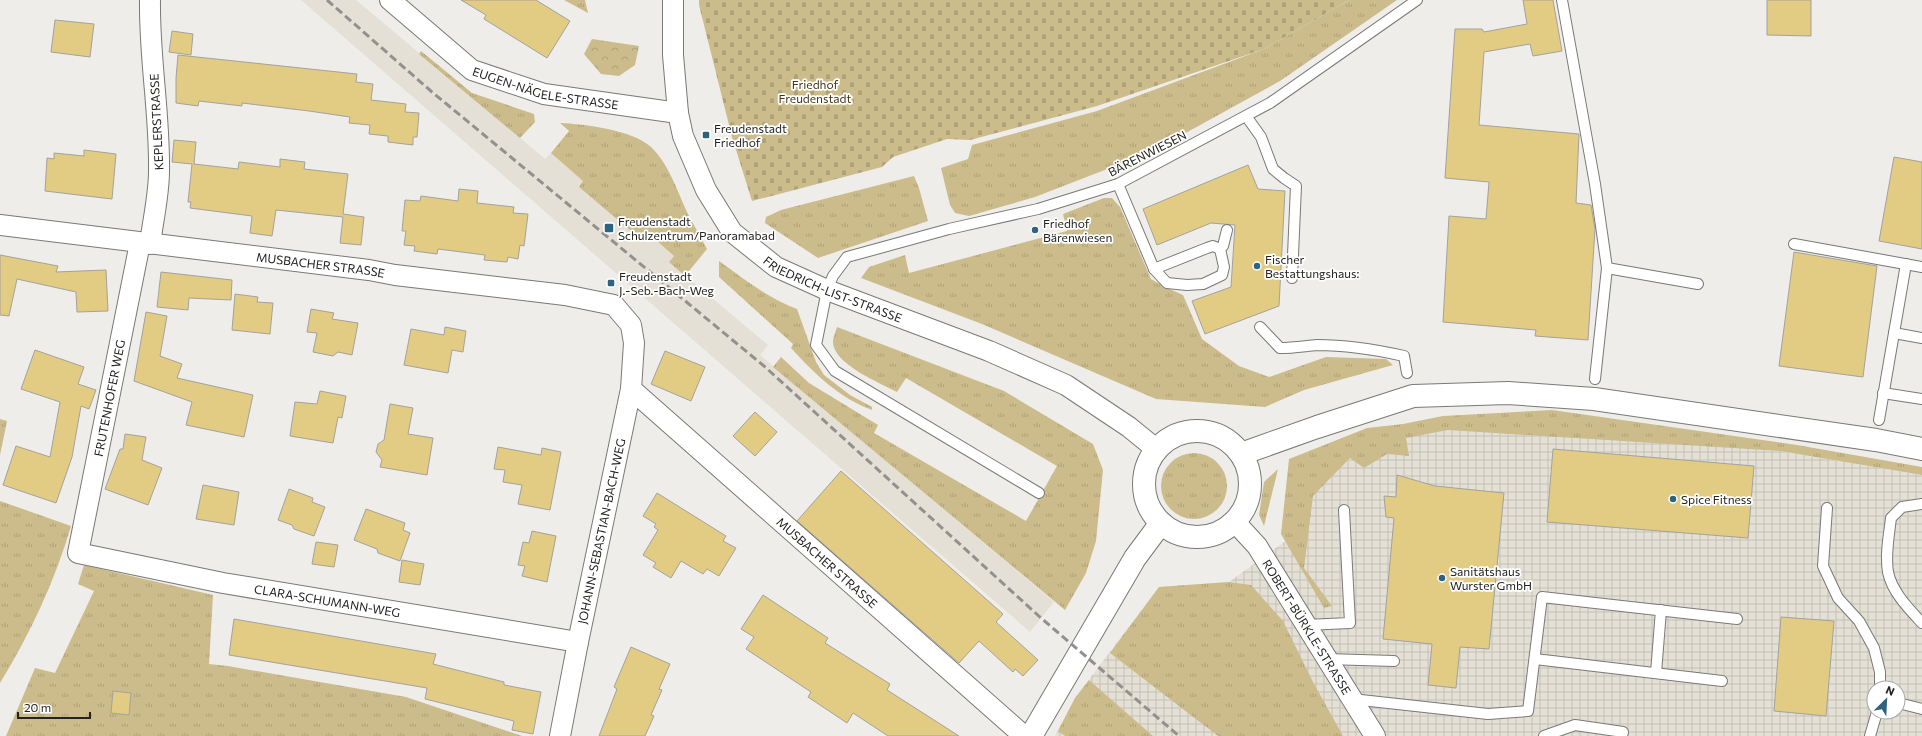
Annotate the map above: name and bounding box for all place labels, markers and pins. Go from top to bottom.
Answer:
place label: Freudenstadt Friedhof [714,121,787,149]
marker: Freudenstadt Friedhof [701,130,711,140]
place label: Freudenstadt Schulzentrum/Panoramabad [618,214,775,242]
place label: Friedhof Bärenwiesen [1043,216,1112,244]
marker: Freudenstadt Schulzentrum/Panoramabad [603,222,615,234]
marker: Friedhof Bärenwiesen [1030,225,1040,235]
place label: Fischer Bestattungshaus: [1265,252,1359,280]
marker: Fischer Bestattungshaus: [1252,261,1262,271]
place label: Freudenstadt J.-Seb.-Bach-Weg [619,269,714,298]
marker: Freudenstadt J.-Seb.-Bach-Weg [606,278,616,288]
place label: Spice Fitness [1681,492,1752,506]
marker: Spice Fitness [1668,494,1678,504]
place label: Sanitätshaus Wurster GmbH [1450,564,1532,592]
marker: Sanitätshaus Wurster GmbH [1437,573,1447,583]

